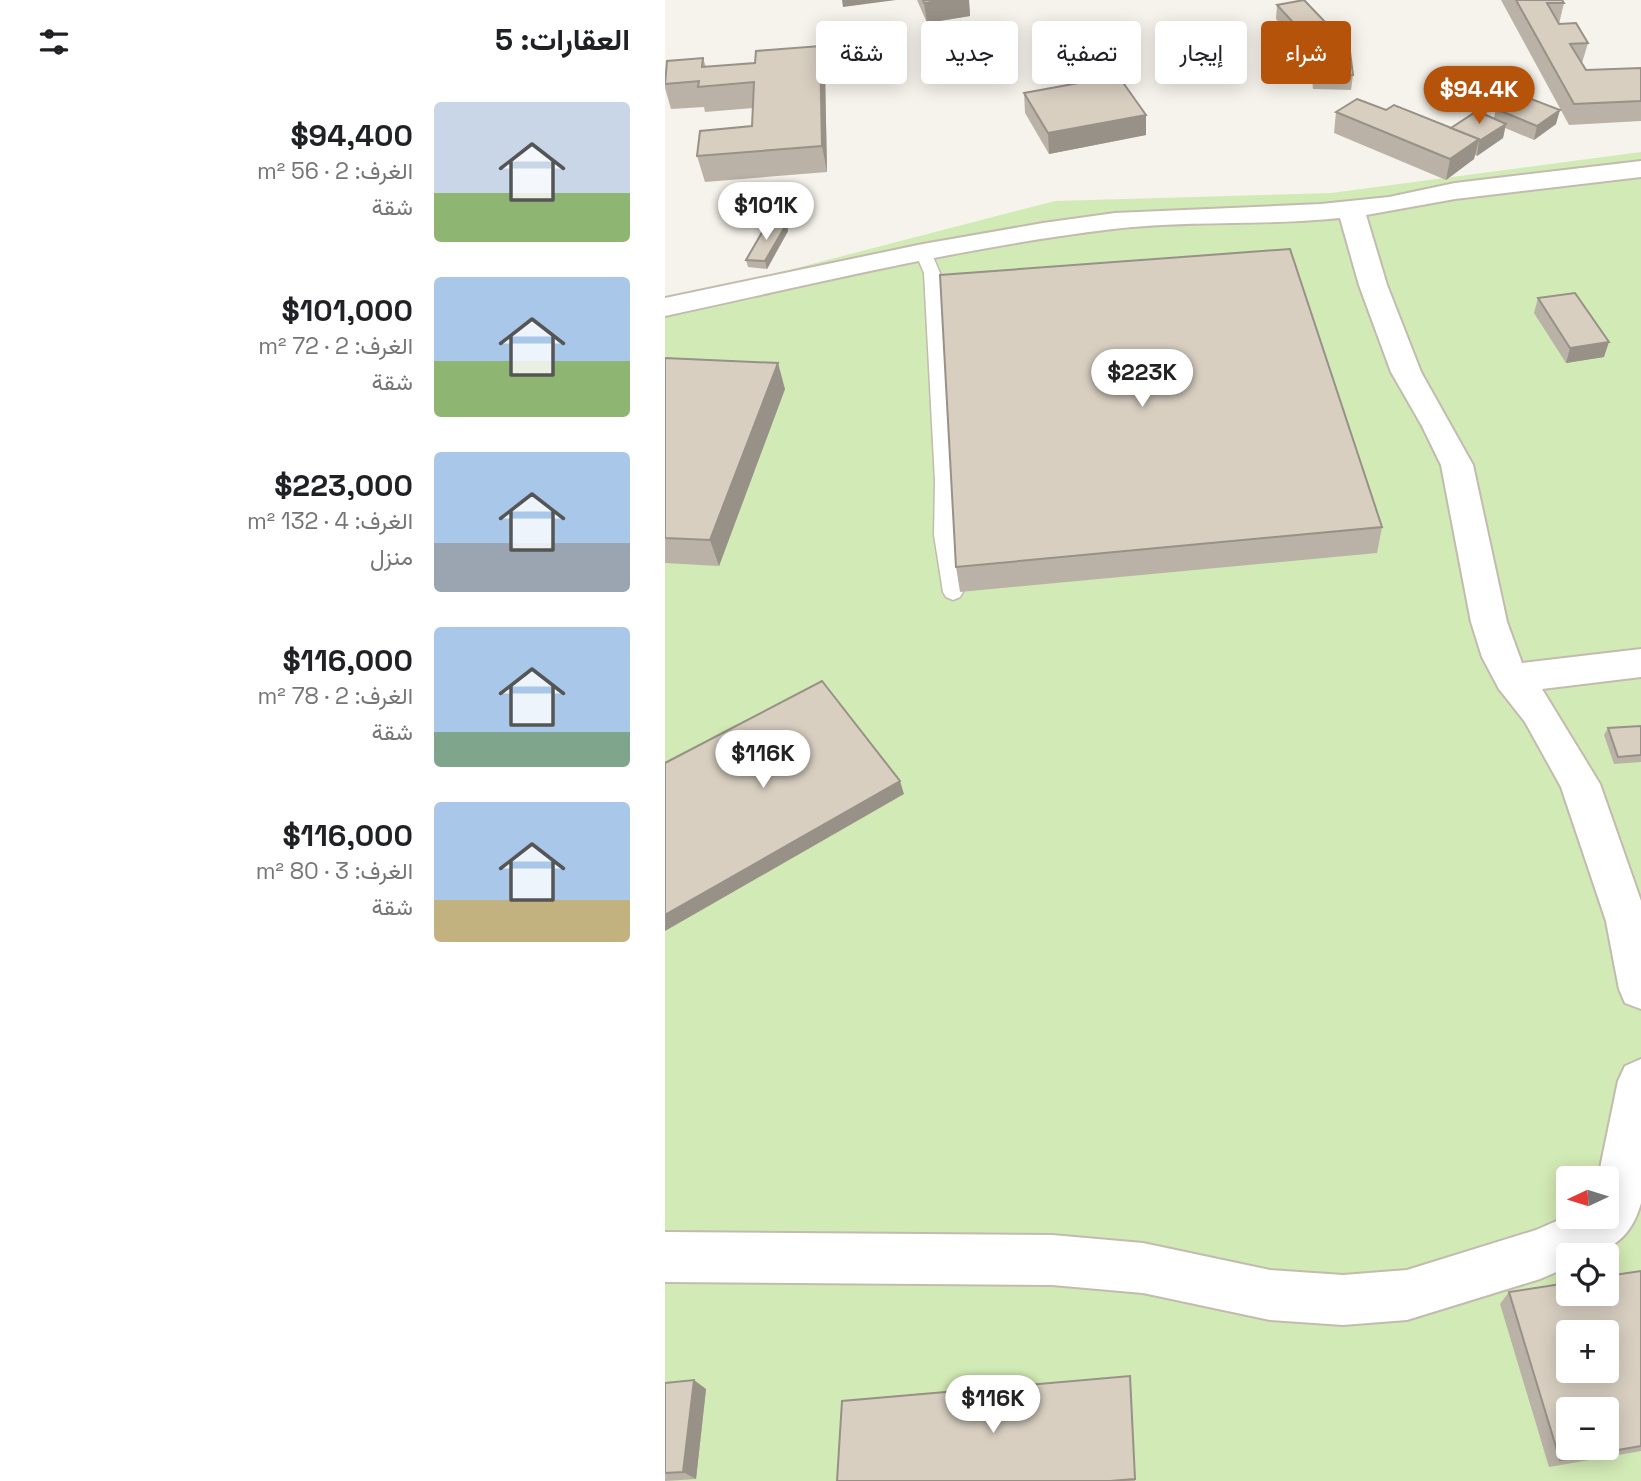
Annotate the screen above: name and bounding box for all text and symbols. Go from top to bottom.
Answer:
text: العقارات: 5 [495,20,630,59]
chip: شقة [816,21,907,84]
chip: جديد [921,21,1018,84]
chip: تصفية [1032,21,1141,84]
chip: إيجار [1155,21,1247,84]
chip: شراء [1261,21,1351,84]
icon: filters [35,23,73,61]
pin: $94.4K [1422,66,1536,126]
text: $94.4K [1440,74,1518,104]
text: $94,400 [290,116,413,155]
icon: home [490,130,574,214]
text: الغرف: 2 · 56 m² [257,156,413,186]
pin: $101K [717,182,815,242]
text: $101K [734,190,798,220]
text: شقة [371,192,413,222]
text: $101,000 [281,291,413,330]
icon: home [490,305,574,389]
text: الغرف: 2 · 72 m² [258,331,413,361]
pin: $223K [1093,350,1191,409]
text: $223K [1107,357,1177,387]
text: شقة [371,367,413,397]
text: $223,000 [274,466,413,505]
icon: home [490,480,574,564]
text: الغرف: 4 · 132 m² [247,506,413,536]
text: منزل [370,542,413,572]
text: $116,000 [282,641,413,680]
icon: home [490,655,574,739]
text: الغرف: 2 · 78 m² [258,681,413,711]
text: شقة [371,717,413,747]
pin: $116K [714,730,812,790]
text: $116K [731,738,795,768]
text: $116,000 [282,816,413,855]
icon: home [490,830,574,914]
text: الغرف: 3 · 80 m² [256,856,413,886]
text: شقة [371,892,413,922]
north arrow [1556,1166,1619,1228]
map controls [1556,1166,1619,1460]
button: locate [1556,1243,1619,1306]
button: + [1556,1320,1619,1383]
pin: $116K [944,1376,1042,1435]
text: $116K [961,1383,1025,1413]
button: − [1556,1397,1619,1460]

